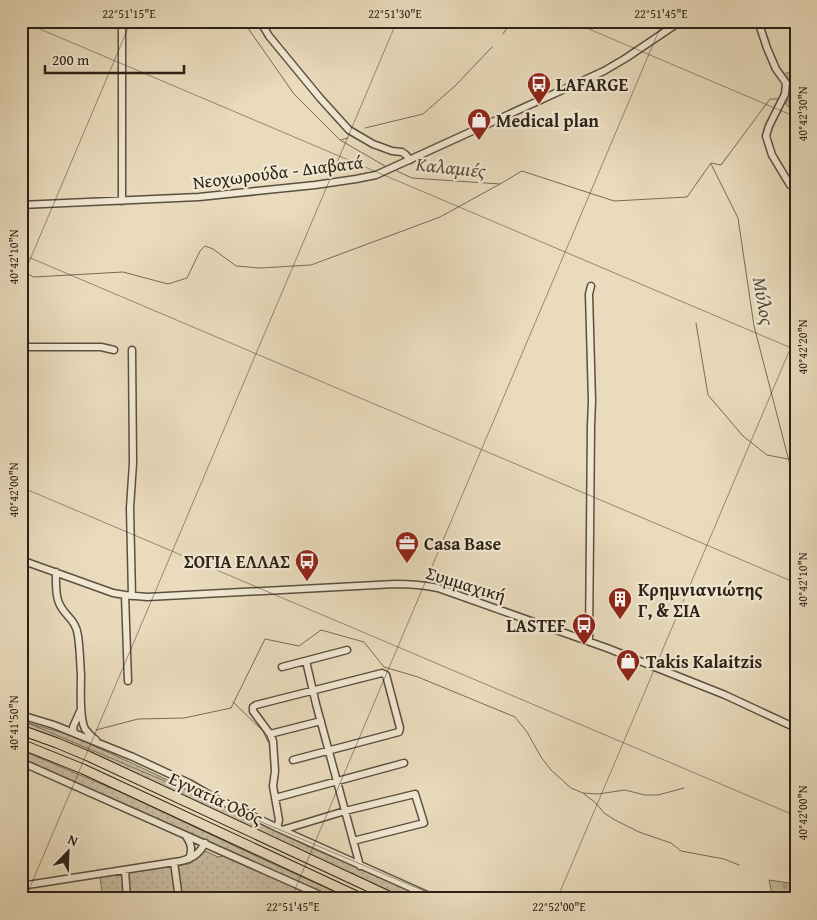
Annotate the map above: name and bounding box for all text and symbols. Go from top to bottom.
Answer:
text: 22°51'15"E [102,5,156,22]
text: 22°51'30"E [368,5,422,22]
text: 22°51'45"E [634,5,688,22]
scale bar [45,42,184,74]
text: 200 m [52,49,90,70]
bus stop icon: LAFARGE [526,71,552,105]
place label: LAFARGE [556,71,628,98]
text: 40°42'30"N [794,86,811,142]
shop icon: Medical plan [466,107,492,141]
place label: Medical plan [496,107,599,134]
street label: Νεοχωρούδα - Διαβατά [191,148,365,196]
water label: Καλαμιές [414,149,488,185]
text: 40°42'10"N [5,229,22,285]
water label: Μύλος [746,275,782,328]
text: 40°42'20"N [794,319,811,375]
text: 40°42'00"N [5,462,22,518]
office icon: Casa Base [394,530,420,564]
place label: Casa Base [424,530,501,557]
place label: ΣΟΓΙΑ ΕΛΛΑΣ [184,548,290,575]
bus stop icon: ΣΟΓΙΑ ΕΛΛΑΣ [294,548,320,582]
text: 40°42'10"N [794,552,811,608]
street label: Συμμαχική [423,559,509,609]
place label: Κρημνιανιώτης Γ, & ΣΙΑ [638,576,763,624]
building icon: Κρημνιανιώτης Γ, & ΣΙΑ [607,586,633,620]
place label: LASTEF [506,612,566,639]
bus stop icon: LASTEF [571,612,597,646]
shop icon: Takis Kalaitzis [615,648,641,682]
place label: Takis Kalaitzis [646,648,763,675]
text: 40°41'50"N [5,695,22,751]
street label: Εγνατία Οδός [165,765,268,832]
text: 40°42'00"N [794,785,811,841]
north arrow [42,828,92,878]
text: N [65,829,82,851]
text: 22°51'45"E [266,898,320,915]
text: 22°52'00"E [532,898,586,915]

